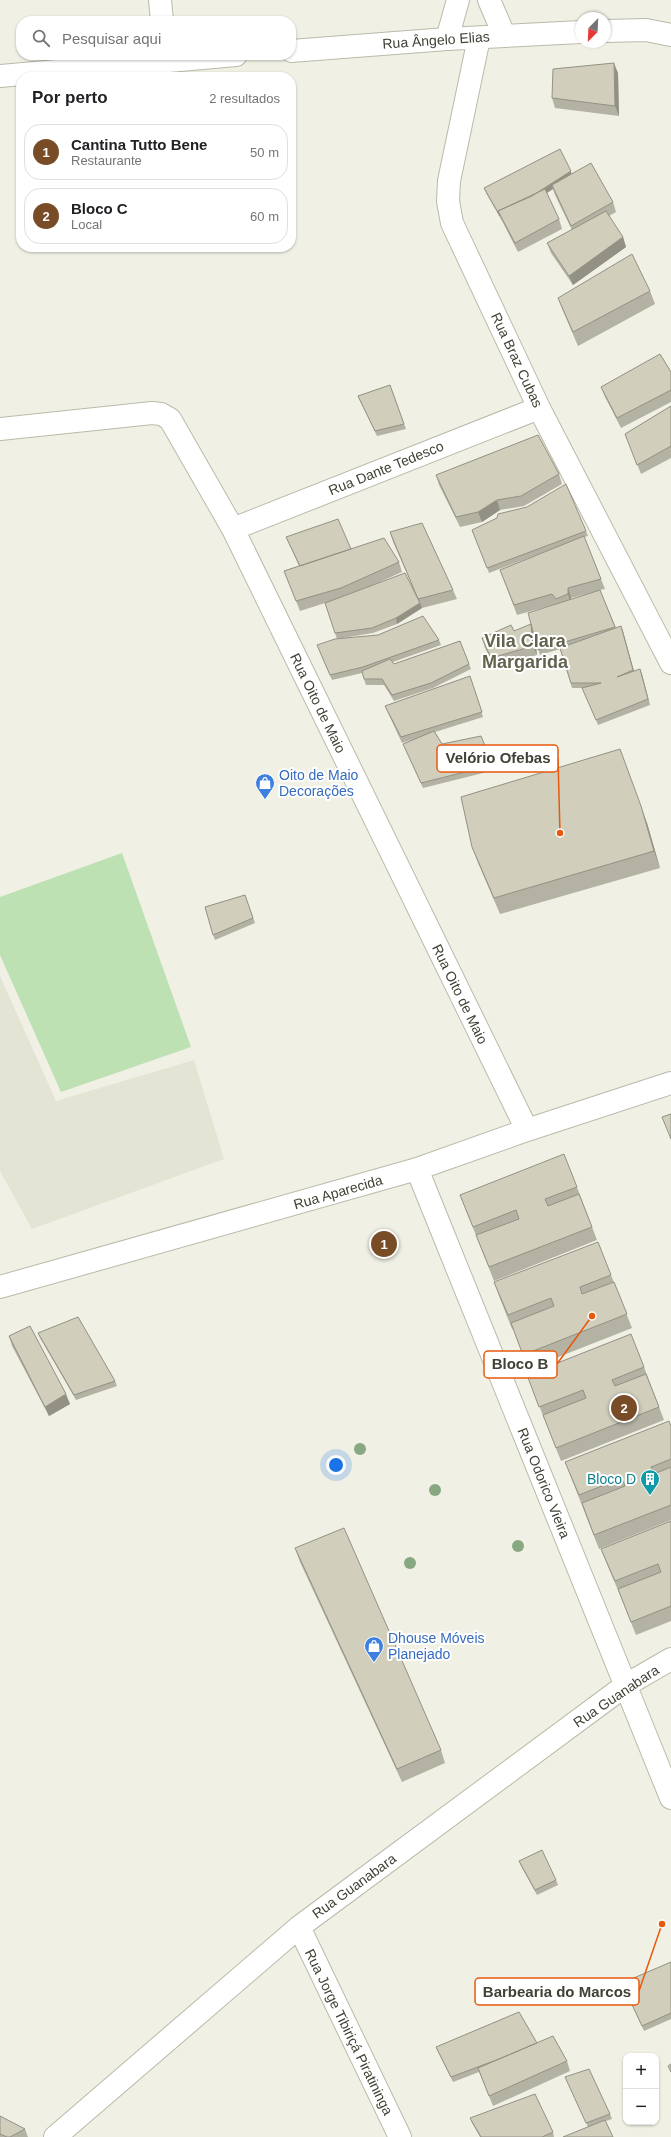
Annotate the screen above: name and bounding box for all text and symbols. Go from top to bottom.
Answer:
north arrow [575,12,611,48]
search box [16,16,296,60]
icon: search [30,27,52,49]
street label: Rua Ângelo Elias [382,28,490,52]
text: Pesquisar aqui [62,30,161,47]
text: Por perto [32,88,108,107]
text: 2 resultados [209,91,280,106]
text: Cantina Tutto Bene [71,136,207,153]
text: 1 [42,145,50,160]
text: 50 m [250,145,279,160]
text: Restaurante [71,153,142,168]
text: Bloco C [71,200,128,217]
text: 2 [42,209,50,224]
text: 60 m [250,209,279,224]
text: Local [71,217,102,232]
street label: Rua Braz Cubas [488,310,546,410]
street label: Rua Dante Tedesco [326,438,446,498]
district label: Vila Clara Margarida [482,631,569,672]
street label: Rua Oito de Maio [287,651,349,756]
callout: Velório Ofebas [437,745,558,772]
text: Velório Ofebas [445,749,551,766]
place label: Oito de Maio Decorações [279,767,359,799]
shop icon: Oito de Maio Decorações [254,772,276,800]
street label: Rua Oito de Maio [429,942,491,1047]
street label: Rua Aparecida [292,1172,385,1212]
pin: 1 [371,1229,397,1259]
callout: Bloco B [484,1351,557,1378]
text: Bloco B [492,1355,548,1372]
pin: 2 [611,1393,637,1423]
street label: Rua Odorico Vieira [514,1425,574,1541]
your location [326,1455,346,1475]
building icon: Bloco D [639,1468,661,1496]
place label: Bloco D [587,1471,636,1487]
place label: Dhouse Móveis Planejado [388,1630,485,1662]
shop icon: Dhouse Móveis Planejado [363,1635,385,1663]
street label: Rua Guanabara [570,1661,662,1730]
street label: Rua Guanabara [309,1850,399,1922]
street label: Rua Jorge Tibiriçá Piratininga [302,1946,396,2118]
callout: Barbearia do Marcos [475,1978,639,2005]
text: Barbearia do Marcos [483,1983,631,2000]
map controls [623,2053,659,2125]
button: + [623,2053,659,2089]
button: − [623,2089,659,2125]

